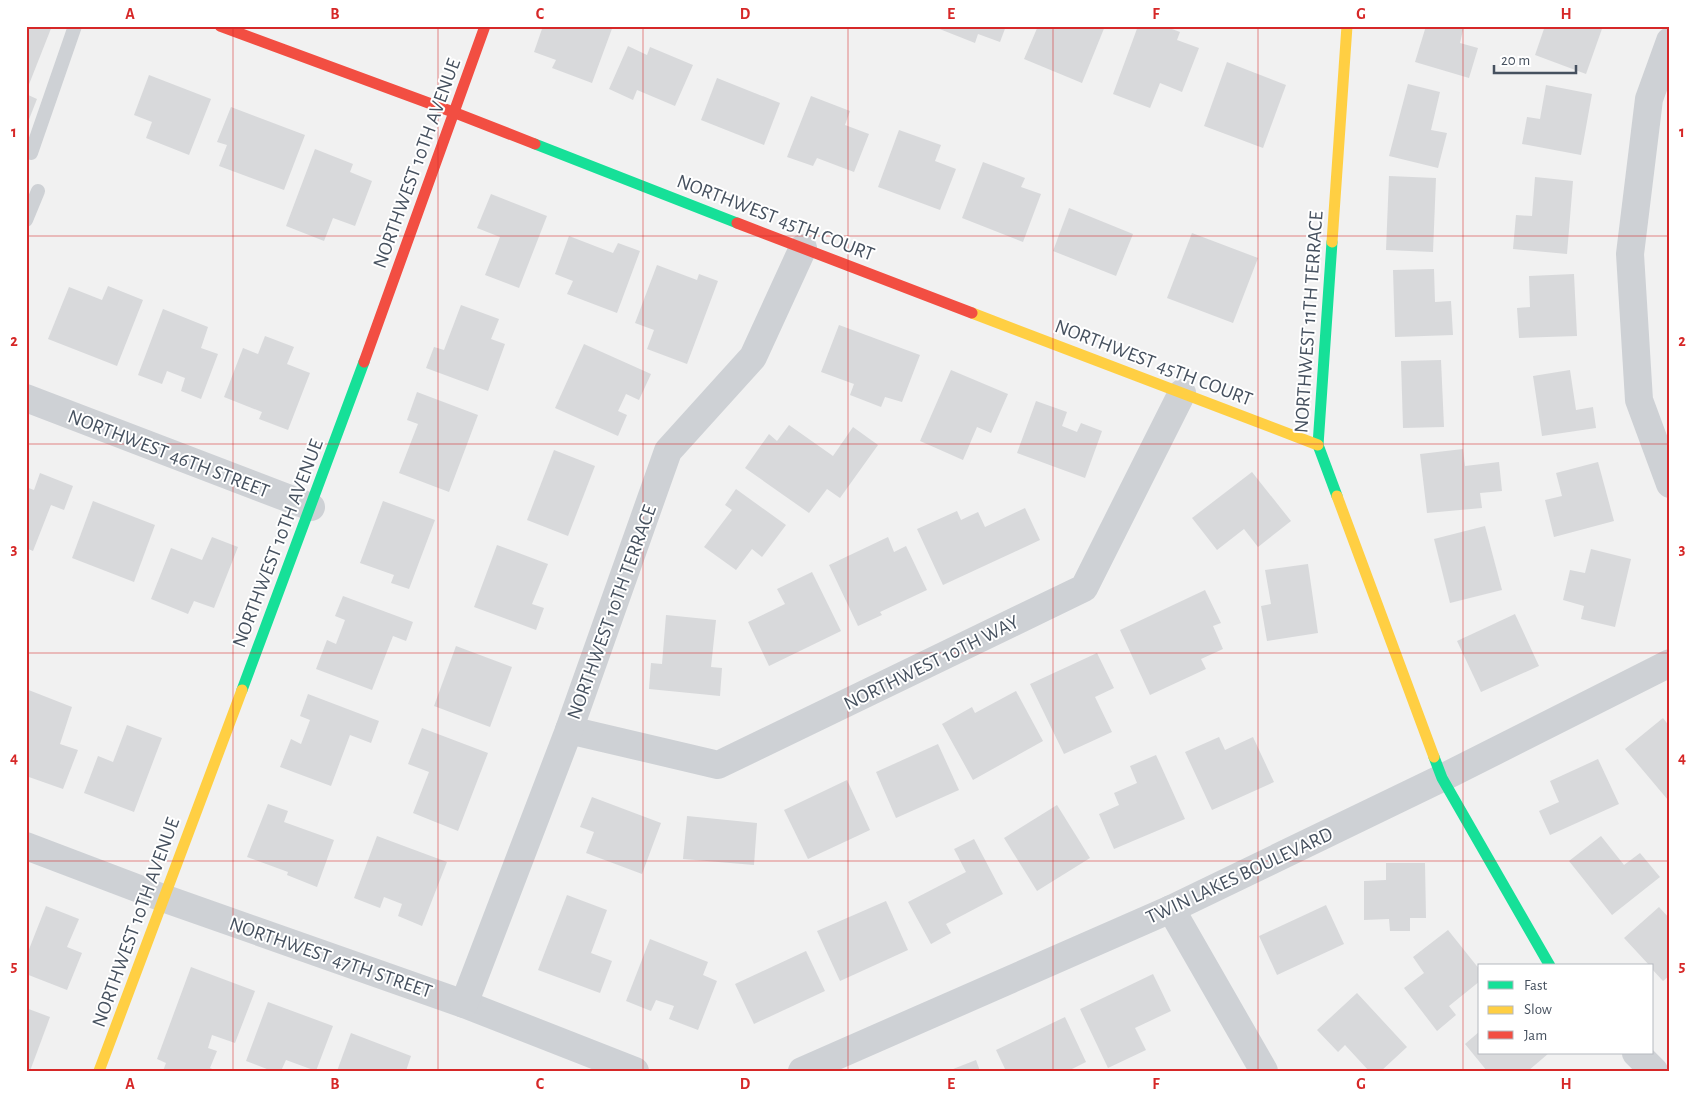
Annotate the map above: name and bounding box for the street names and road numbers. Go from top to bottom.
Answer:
street label: NORTHWEST 10TH AVENUE [370,56,464,271]
street label: NORTHWEST 45TH COURT [674,171,877,265]
street label: NORTHWEST 11TH TERRACE [1291,210,1327,434]
street label: NORTHWEST 45TH COURT [1052,316,1255,410]
street label: NORTHWEST 46TH STREET [65,406,272,502]
street label: NORTHWEST 10TH AVENUE [229,436,327,650]
street label: NORTHWEST 10TH TERRACE [564,502,660,722]
street label: NORTHWEST 10TH WAY [841,612,1023,714]
street label: NORTHWEST 10TH AVENUE [89,815,183,1030]
street label: TWIN LAKES BOULEVARD [1143,824,1336,928]
street label: NORTHWEST 47TH STREET [227,914,435,1002]

